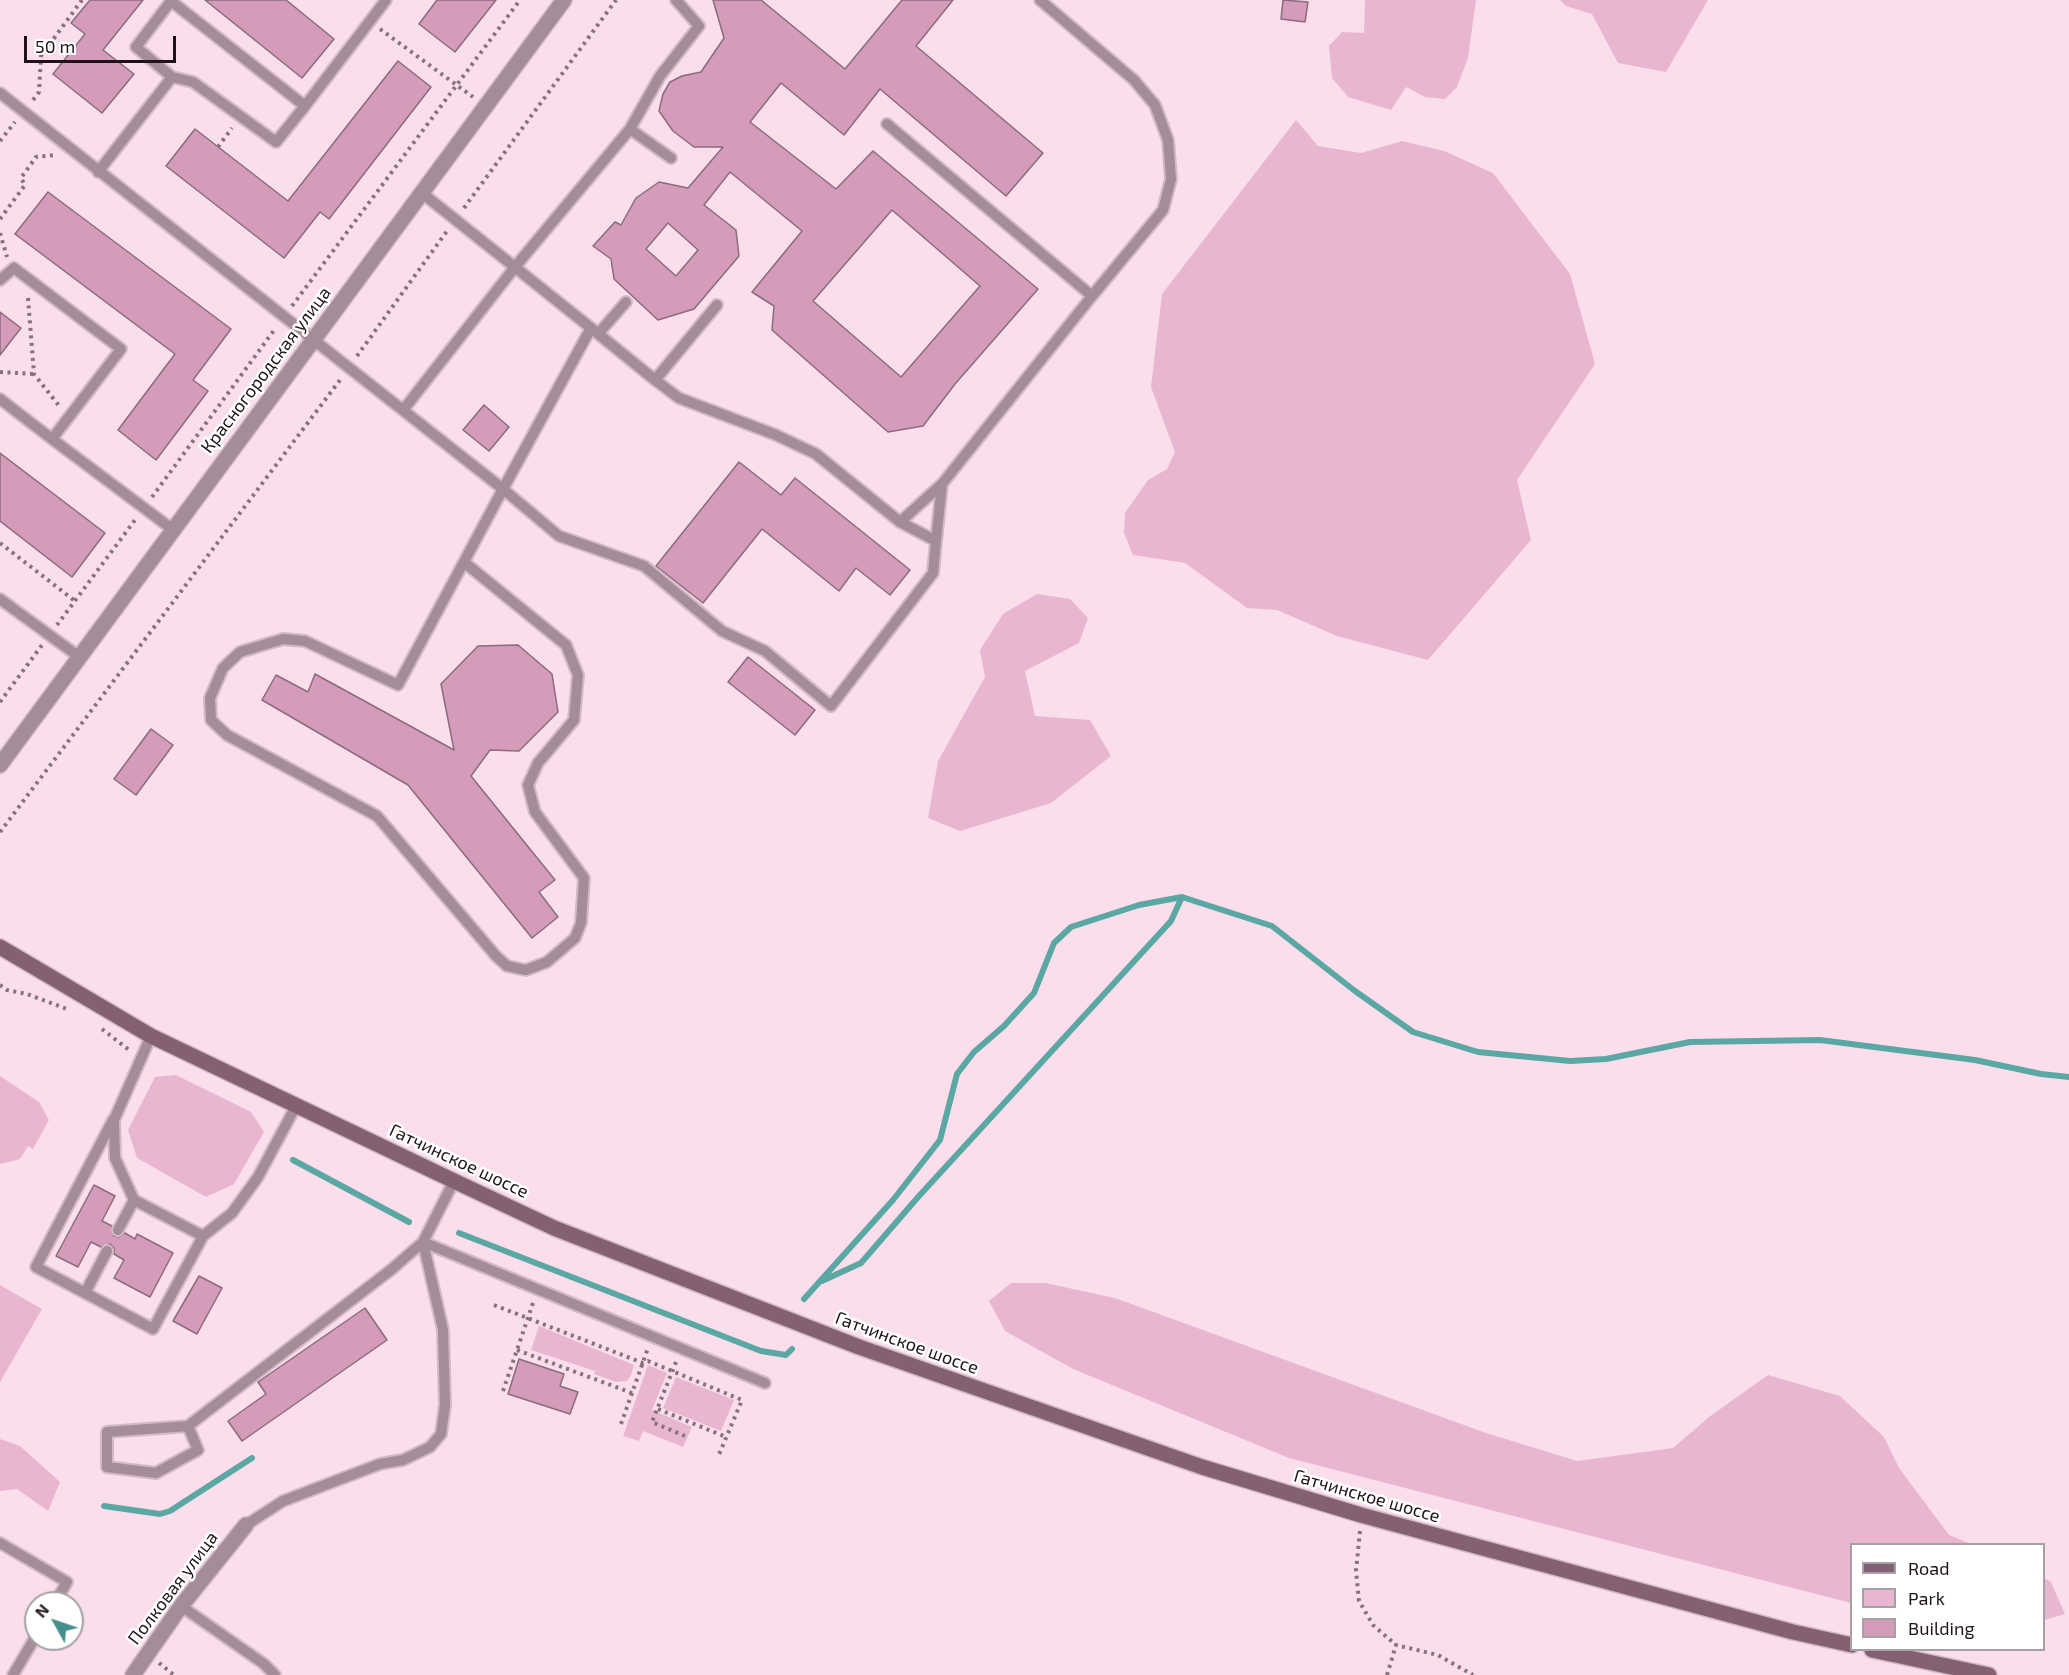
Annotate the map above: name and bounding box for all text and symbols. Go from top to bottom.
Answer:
scale bar [27,24,178,62]
text: 50 m [35,35,75,57]
street label: Красногородская улица [196,283,336,457]
street label: Гатчинское шоссе [386,1119,532,1203]
street label: Гатчинское шоссе [832,1307,982,1379]
street label: Гатчинское шоссе [1291,1465,1443,1527]
street label: Полковая улица [123,1527,223,1649]
legend [1850,1543,2045,1651]
text: Road [1908,1557,1949,1579]
text: Park [1908,1587,1945,1609]
north arrow [24,1591,84,1651]
text: N [30,1600,52,1621]
text: Building [1908,1617,1975,1639]

